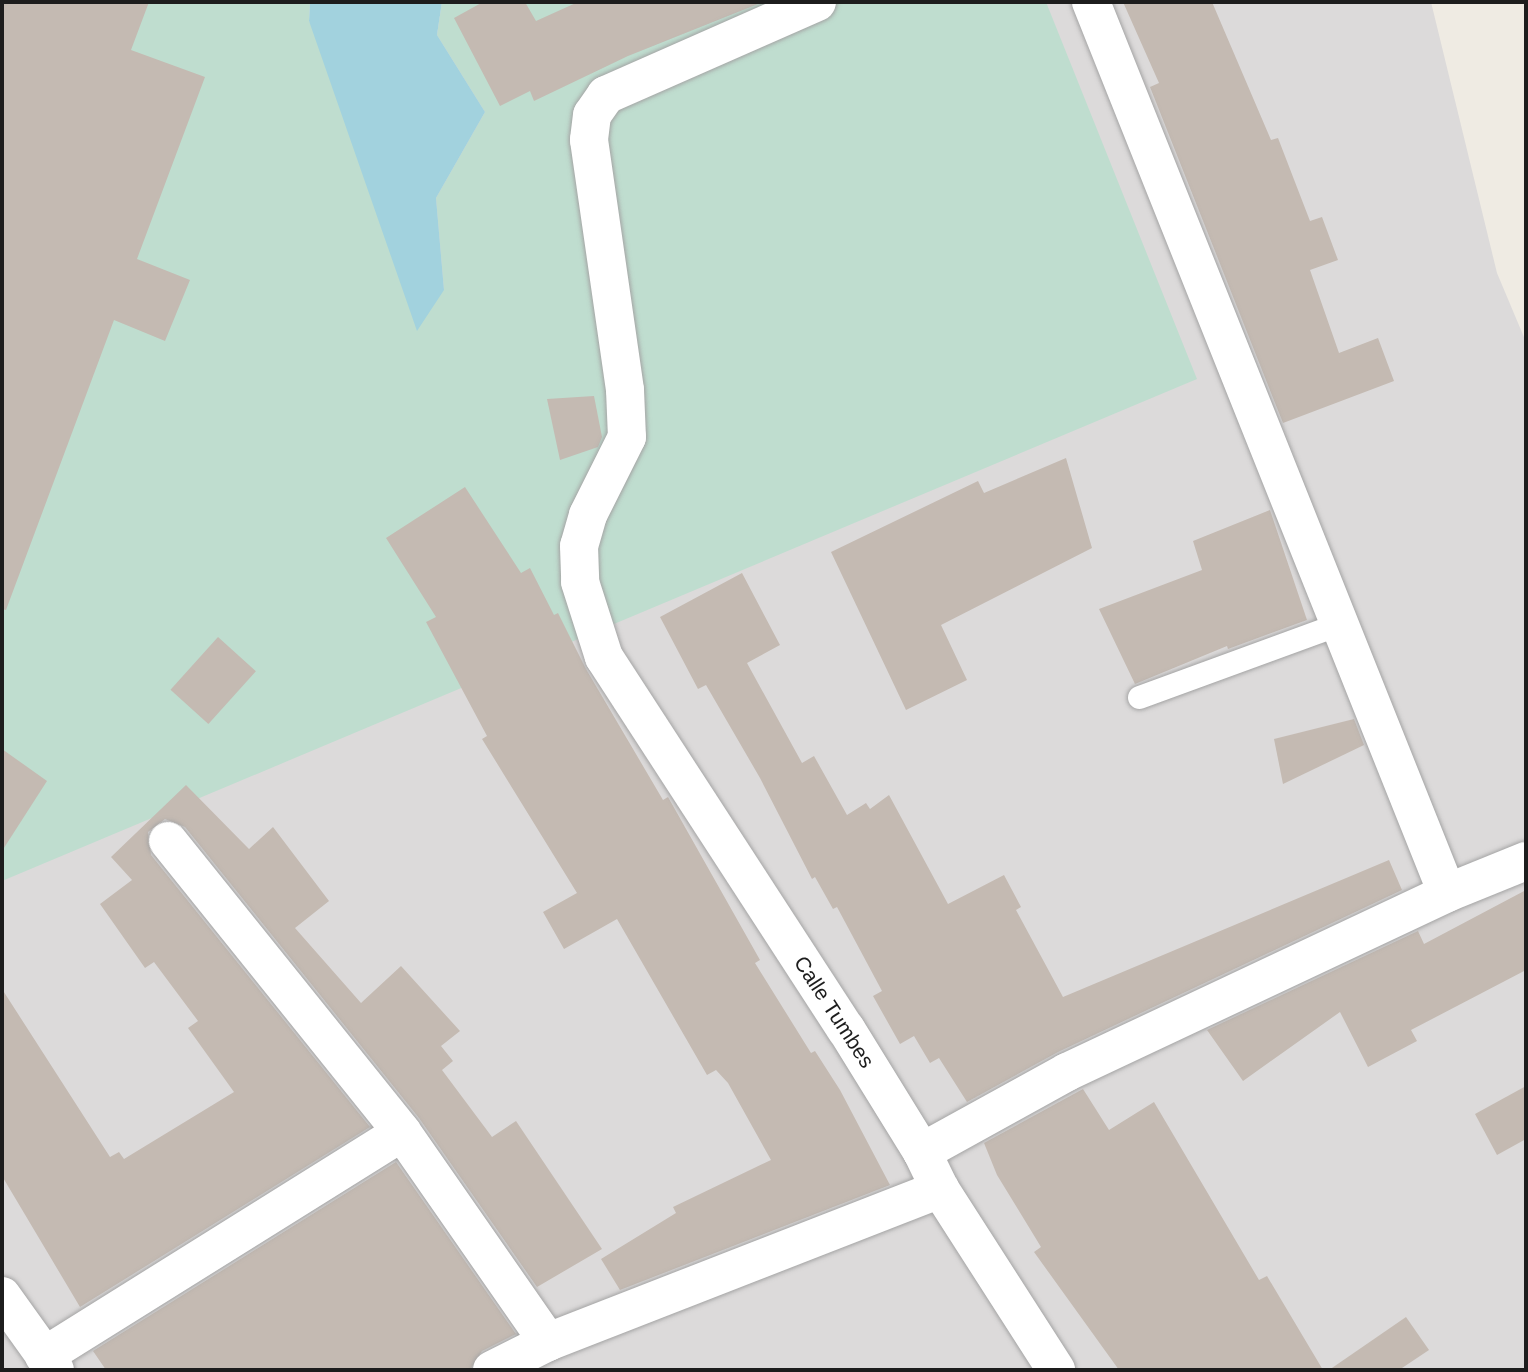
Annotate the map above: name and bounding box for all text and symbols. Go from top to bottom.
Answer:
street label: Calle Tumbes [788,951,880,1073]

